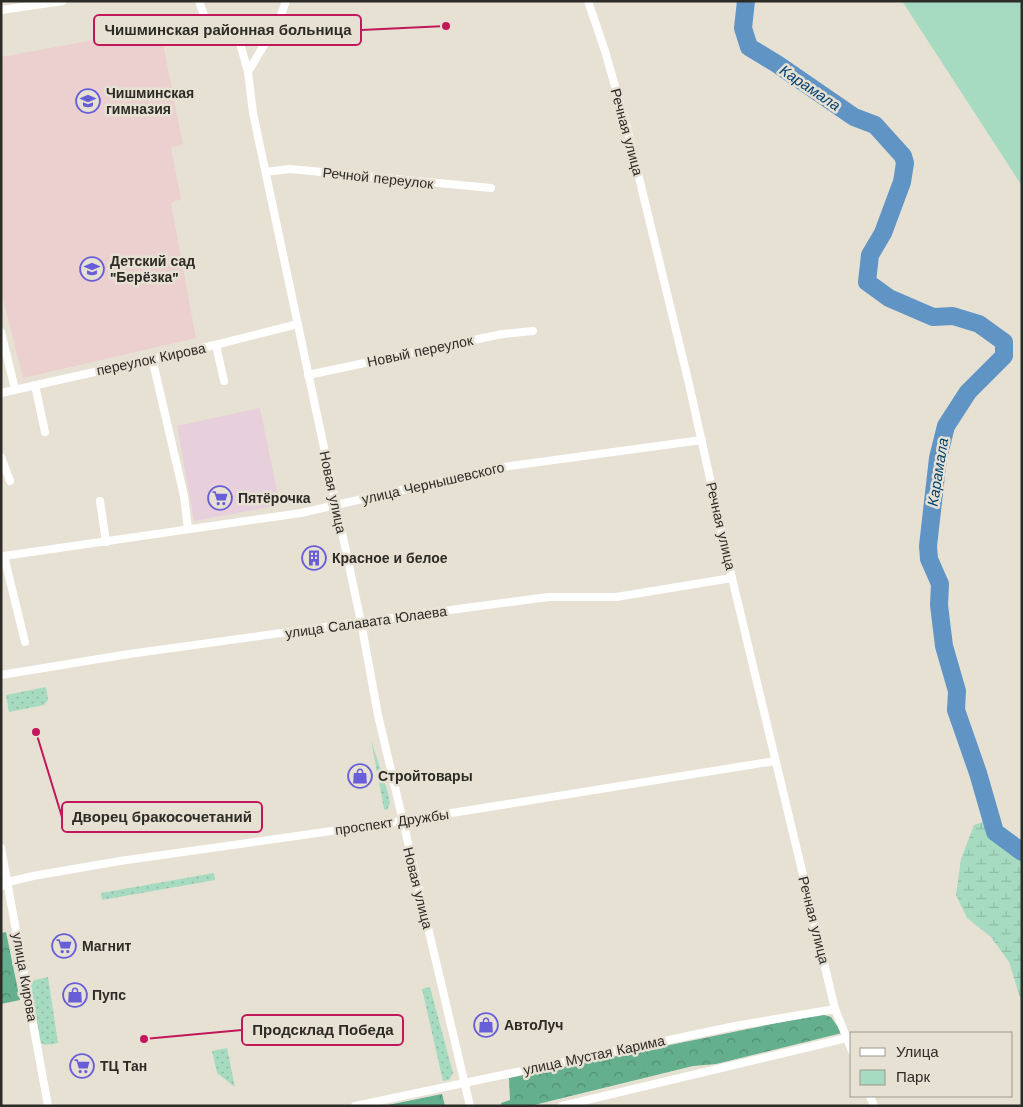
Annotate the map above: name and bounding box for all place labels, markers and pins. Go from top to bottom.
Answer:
callout: Чишминская районная больница [94,15,361,45]
place label: Чишминская гимназия [106,85,194,117]
school or university icon: Чишминская гимназия [75,88,101,114]
place label: Детский сад "Берёзка" [110,253,195,285]
school or university icon: Детский сад "Берёзка" [79,256,105,282]
supermarket icon: Пятёрочка [207,485,233,511]
place label: Пятёрочка [238,490,311,506]
building icon: Красное и белое [301,545,327,571]
place label: Красное и белое [332,550,448,566]
shop icon: Стройтовары [347,763,373,789]
place label: Стройтовары [378,768,473,784]
callout: Дворец бракосочетаний [62,802,262,832]
supermarket icon: Магнит [51,933,77,959]
place label: Магнит [82,938,132,954]
shop icon: Пупс [62,982,88,1008]
place label: Пупс [92,987,126,1003]
shop icon: АвтоЛуч [473,1012,499,1038]
callout: Продсклад Победа [242,1015,403,1045]
place label: АвтоЛуч [504,1017,564,1033]
supermarket icon: ТЦ Тан [69,1053,95,1079]
place label: ТЦ Тан [100,1058,147,1074]

